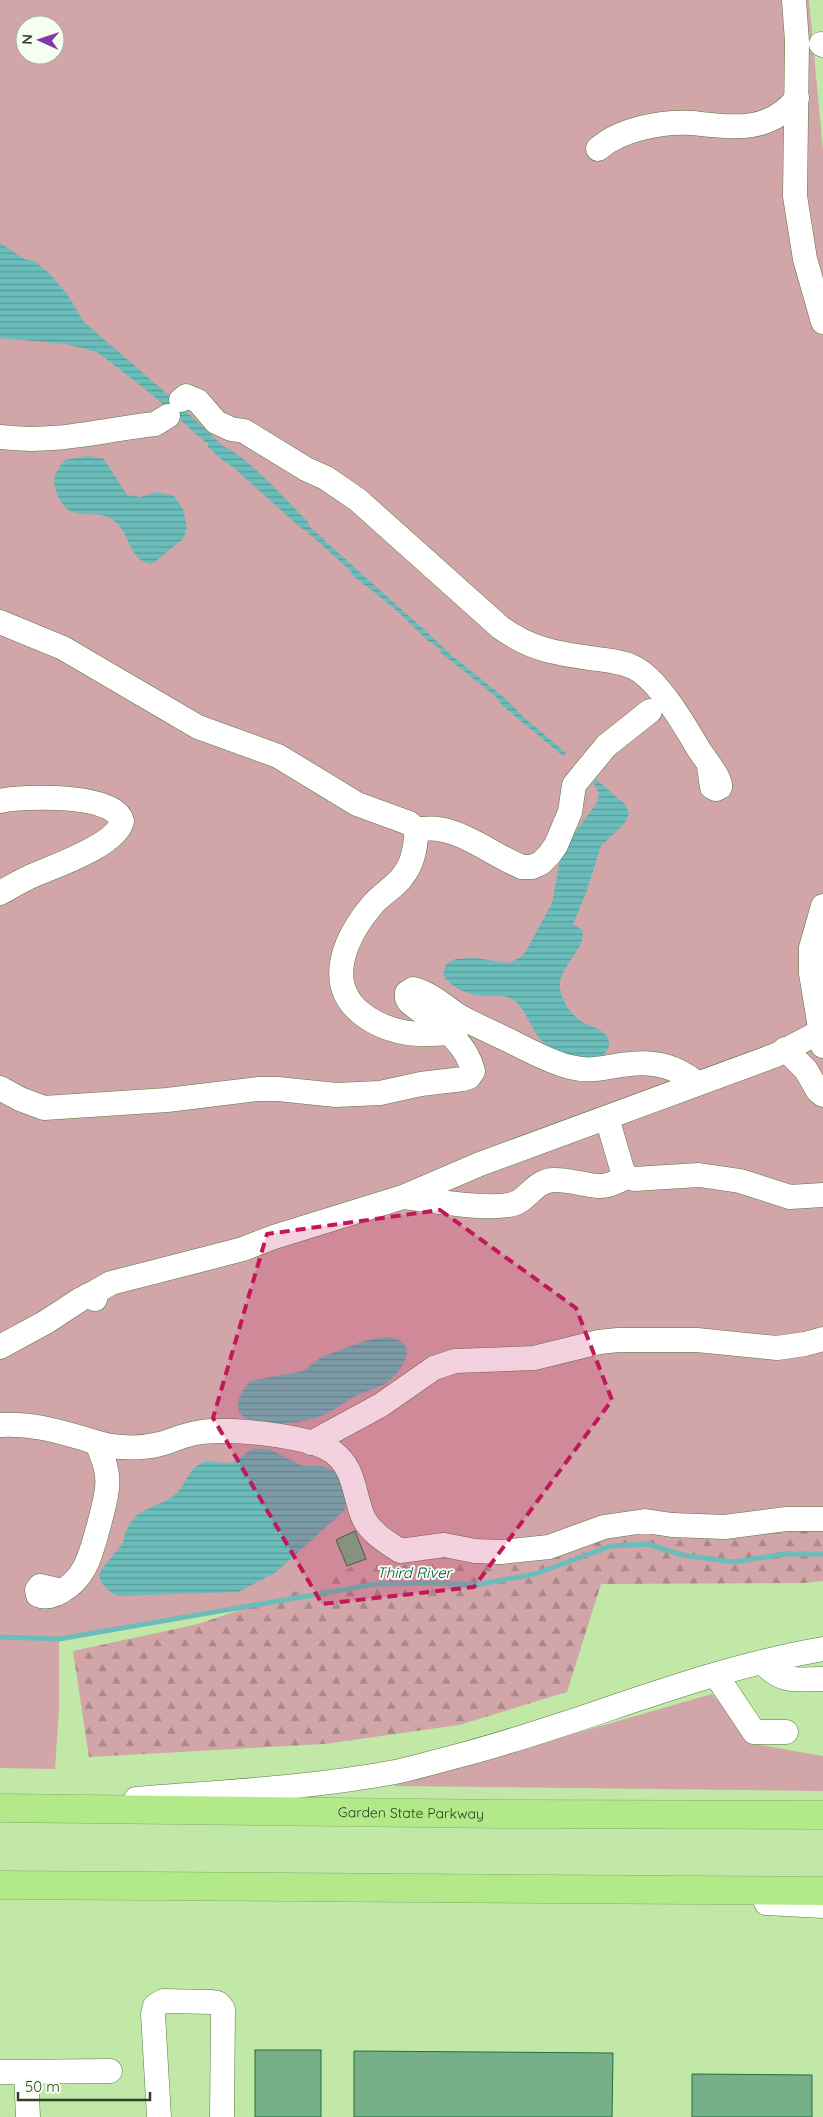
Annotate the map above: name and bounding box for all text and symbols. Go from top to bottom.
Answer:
north arrow [15,15,65,65]
text: N [18,34,36,45]
water label: Third River [377,1563,454,1582]
street label: Garden State Parkway [338,1803,484,1823]
scale bar [18,2070,150,2102]
text: 50 m [25,2077,60,2096]

